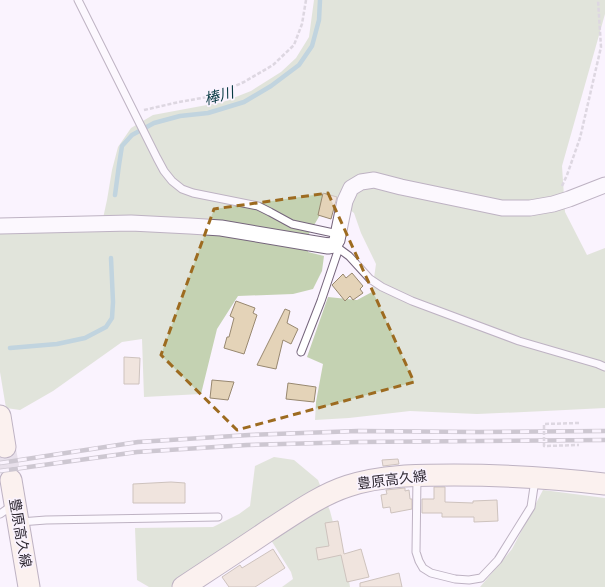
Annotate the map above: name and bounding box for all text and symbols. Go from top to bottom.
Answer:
water label: 棒川 [202,83,238,109]
street label: 豊原高久線 [356,467,428,493]
street label: 豊原高久線 [6,497,34,569]

